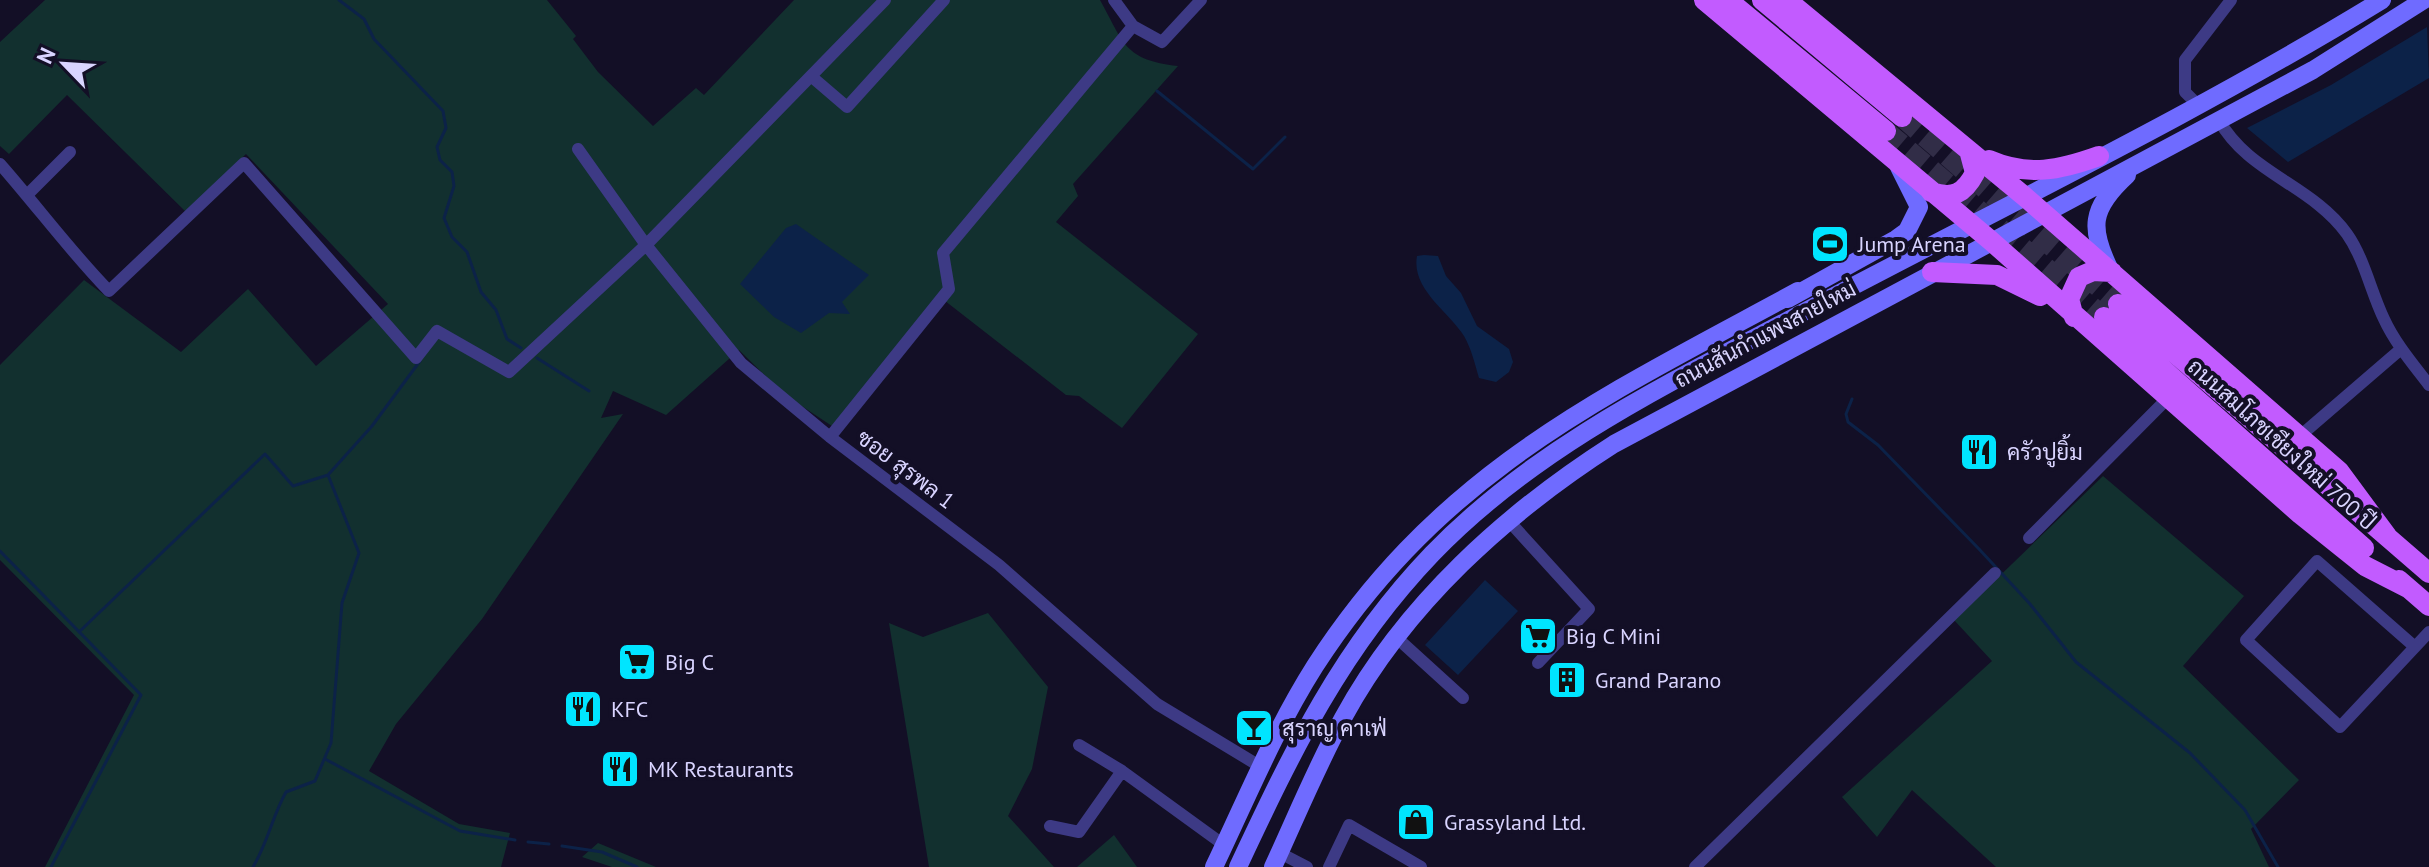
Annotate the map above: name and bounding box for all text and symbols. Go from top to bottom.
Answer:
north arrow [24,24,104,104]
text: N [30,43,62,68]
sports icon: Jump Arena [1809,223,1851,265]
place label: Jump Arena [1857,230,1966,258]
street label: ถนนสันกำแพงสายใหม่ [1670,274,1860,394]
street label: ถนนสมโภชเชียงใหม่ 700 ปี [2182,352,2382,536]
street label: ซอย สุรพล 1 [851,423,960,516]
restaurant icon: ครัวปูยิ้ม [1958,431,2000,473]
place label: ครัวปูยิ้ม [2007,434,2083,468]
supermarket icon: Big C Mini [1517,615,1559,657]
place label: Big C Mini [1566,622,1661,650]
supermarket icon: Big C [616,641,658,683]
place label: Big C [665,648,714,676]
building icon: Grand Parano [1546,659,1588,701]
place label: Grand Parano [1595,666,1721,694]
restaurant icon: KFC [562,688,604,730]
place label: KFC [611,695,648,723]
bar icon: สุราญ คาเฟ่ [1233,707,1275,749]
place label: สุราญ คาเฟ่ [1282,714,1387,744]
restaurant icon: MK Restaurants [599,748,641,790]
place label: MK Restaurants [648,755,794,783]
shop icon: Grassyland Ltd. [1395,801,1437,843]
place label: Grassyland Ltd. [1444,808,1586,836]

